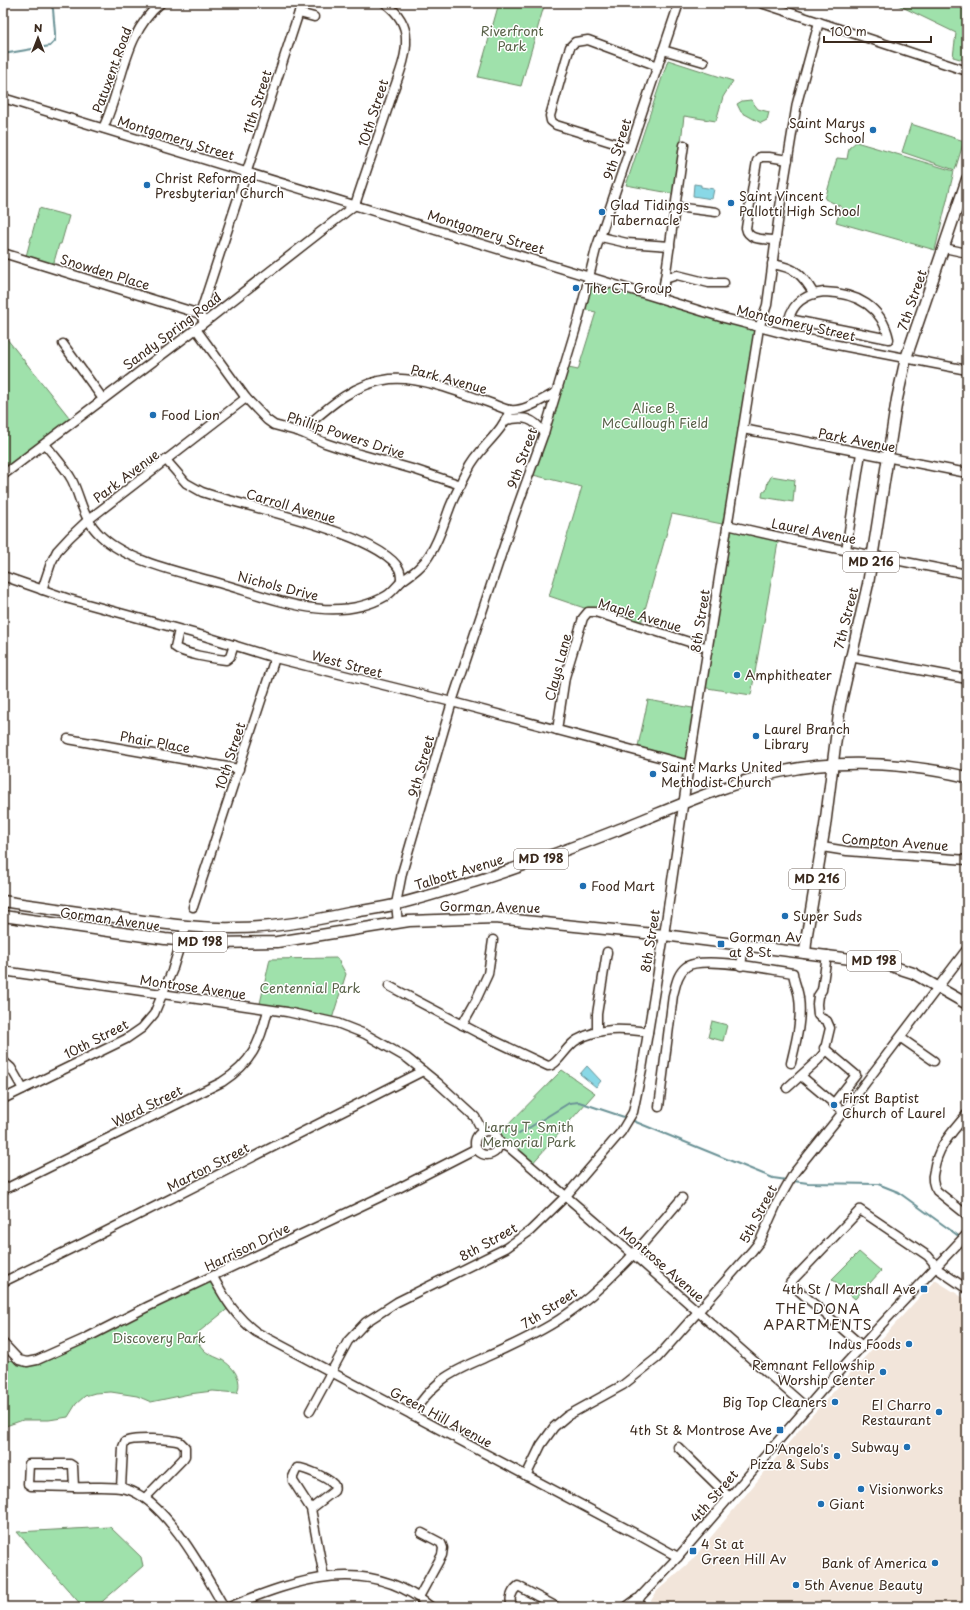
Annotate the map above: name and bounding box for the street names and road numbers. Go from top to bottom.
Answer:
street label: Patuxent Road [87,24,136,116]
street label: 11th Street [237,67,276,136]
street label: 10th Street [353,77,392,149]
street label: Montgomery Street [115,111,237,164]
street label: 9th Street [598,116,635,182]
street label: Montgomery Street [425,205,547,258]
street label: Snowden Place [58,249,152,294]
street label: 7th Street [892,267,931,333]
street label: Sandy Spring Road [119,287,225,374]
street label: Montgomery Street [735,300,857,345]
street label: Park Avenue [409,359,489,398]
street label: Phillip Powers Drive [285,407,408,463]
street label: Park Avenue [817,423,897,456]
street label: 9th Street [502,425,541,491]
street label: Park Avenue [89,444,163,507]
street label: Carroll Avenue [244,484,338,527]
street label: Laurel Avenue [770,513,858,548]
road number: MD 216 [843,552,899,572]
street label: Nichols Drive [236,566,321,605]
street label: 7th Street [829,585,862,651]
street label: 8th Street [685,588,714,654]
street label: Maple Avenue [596,593,684,636]
street label: Clays Lane [539,631,576,703]
street label: West Street [310,645,385,682]
street label: 10th Street [210,720,249,792]
street label: Phair Place [118,726,192,757]
street label: 9th Street [403,733,438,799]
street label: Compton Avenue [841,828,949,855]
street label: Talbott Avenue [412,849,506,894]
road number: MD 198 [514,849,568,869]
road number: MD 216 [789,869,845,889]
street label: Gorman Avenue [439,896,541,917]
street label: Gorman Avenue [59,902,161,935]
street label: 8th Street [635,908,664,974]
road number: MD 198 [173,932,227,952]
road number: MD 198 [847,951,901,971]
street label: Montrose Avenue [139,970,247,1003]
street label: 10th Street [60,1014,131,1063]
street label: Ward Street [108,1080,185,1131]
street label: Marton Street [163,1138,252,1196]
street label: 5th Street [734,1181,781,1246]
street label: Harrison Drive [201,1218,293,1275]
street label: 8th Street [455,1218,520,1265]
street label: Montrose Avenue [616,1221,709,1306]
street label: 7th Street [517,1282,580,1333]
street label: Green Hill Avenue [387,1382,496,1452]
street label: 4th Street [685,1465,742,1526]

